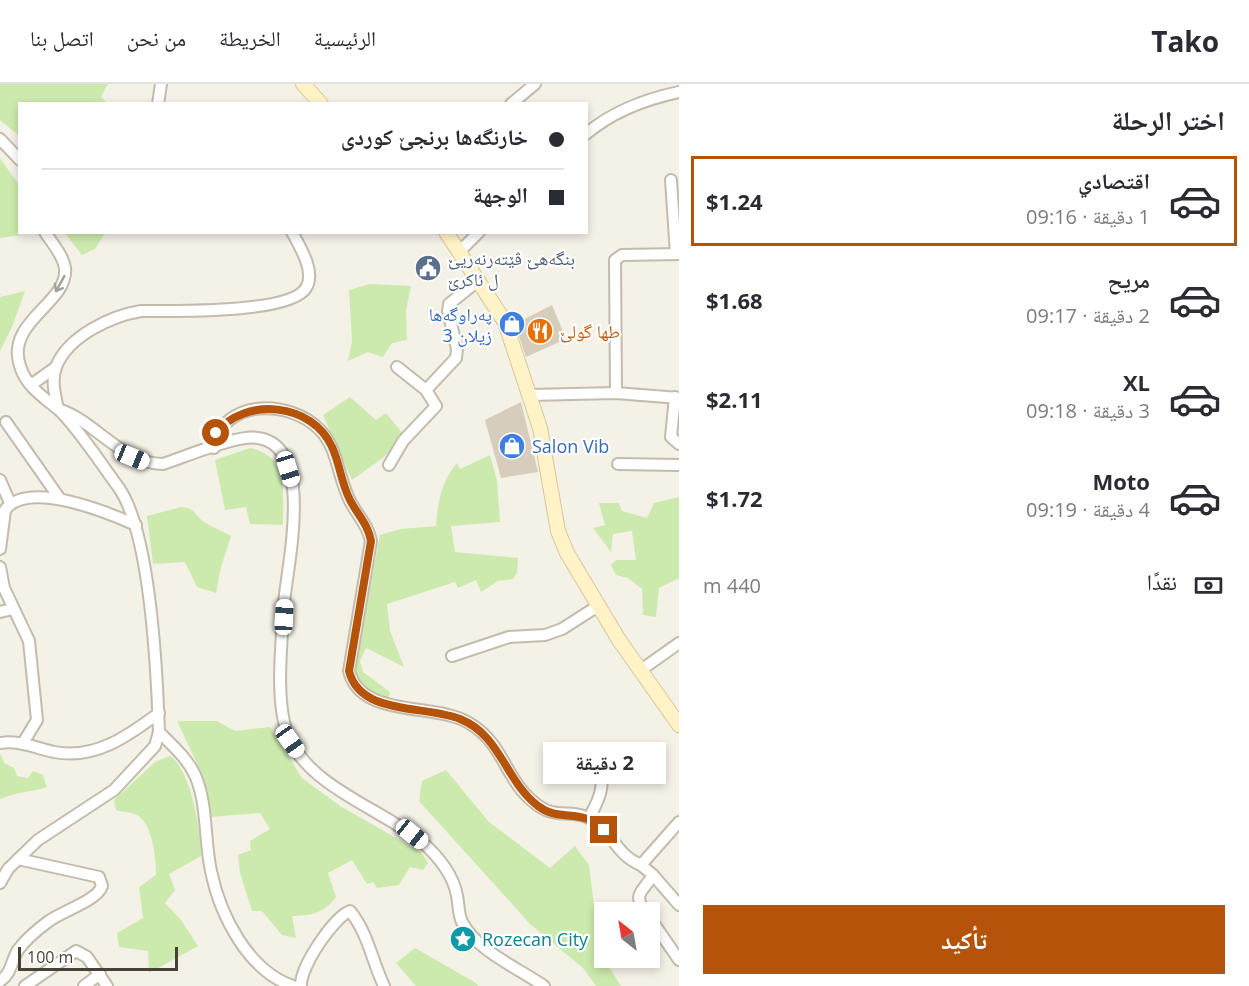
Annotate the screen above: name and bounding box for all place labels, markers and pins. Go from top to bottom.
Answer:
place label: بنگەهێ ڤێتەرنەریێ ل ئاکرێ [448,246,575,291]
public building icon: بنگەهێ ڤێتەرنەریێ ل ئاکرێ [413,253,443,283]
place label: پەراوگەها زیلان 3 [429,302,492,347]
shop icon: پەراوگەها زیلان 3 [497,309,527,339]
restaurant icon: طها گولێ [525,316,555,346]
place label: طها گولێ [560,319,620,343]
shop icon: Salon Vib [497,431,527,461]
place label: Salon Vib [532,434,609,458]
place icon: Rozecan City [448,924,478,954]
place label: Rozecan City [482,927,589,951]

